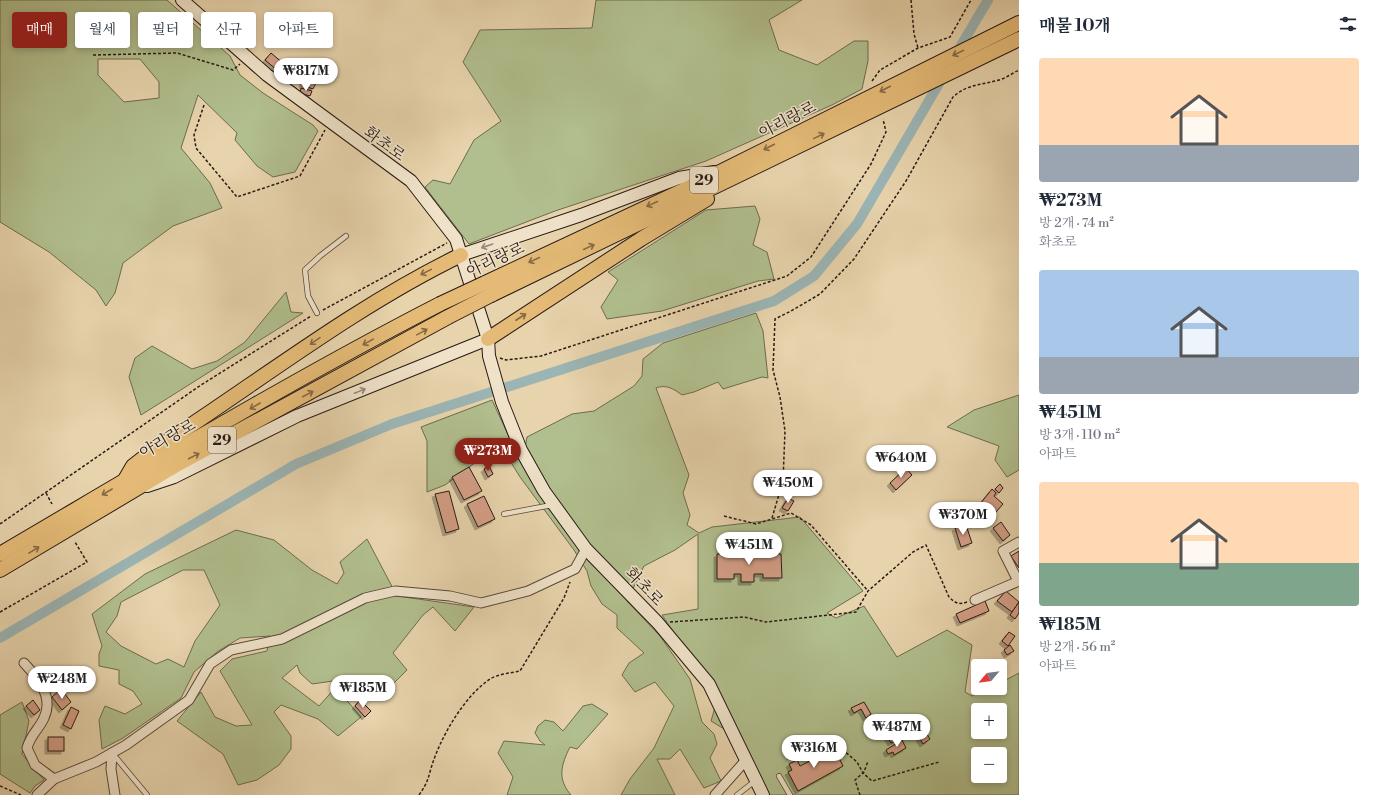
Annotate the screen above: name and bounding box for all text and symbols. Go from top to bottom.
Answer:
chip: 매매 [12,12,67,48]
chip: 월세 [75,12,130,48]
chip: 필터 [138,12,193,48]
chip: 신규 [201,12,256,48]
chip: 아파트 [264,12,333,48]
icon: filters [1337,13,1359,35]
text: 매물 10개 [1039,15,1111,37]
one-way arrow [952,50,964,57]
pin: ₩817M [278,58,334,92]
text: ₩817M [283,63,329,79]
icon: home [1163,84,1235,156]
one-way arrow [879,86,891,93]
street label: 아리랑로 [755,97,820,143]
street label: 화초로 [360,122,409,166]
one-way arrow [813,132,825,139]
one-way arrow [763,144,775,151]
road number: 29 [690,167,718,193]
text: ₩273M [1039,190,1102,212]
one-way arrow [646,201,658,208]
text: 방 2개 · 74 m² [1039,215,1114,231]
text: 화초로 [1039,234,1077,250]
street label: 아리랑로 [463,238,528,282]
one-way arrow [481,243,493,251]
one-way arrow [583,243,595,250]
one-way arrow [529,256,541,264]
one-way arrow [420,269,432,276]
icon: home [1163,296,1235,368]
one-way arrow [515,313,527,321]
one-way arrow [416,327,428,335]
one-way arrow [310,337,321,345]
one-way arrow [362,338,374,346]
one-way arrow [354,387,366,395]
one-way arrow [302,390,314,397]
one-way arrow [249,402,261,410]
text: ₩451M [1039,402,1102,424]
street label: 아리랑로 [136,414,200,463]
road number: 29 [208,427,236,453]
text: 방 3개 · 110 m² [1039,427,1120,443]
pin: ₩273M [460,438,516,472]
text: ₩273M [464,443,512,459]
pin: ₩640M [873,445,929,479]
text: 아파트 [1039,446,1077,462]
text: ₩640M [875,450,927,466]
one-way arrow [188,451,200,459]
pin: ₩450M [760,470,816,504]
text: ₩450M [762,475,814,491]
one-way arrow [101,489,113,497]
pin: ₩370M [935,502,991,536]
text: ₩370M [938,507,988,523]
icon: home [1163,508,1235,580]
pin: ₩451M [721,532,777,566]
text: ₩451M [725,537,773,553]
one-way arrow [28,546,39,554]
street label: 화초로 [621,563,668,611]
text: ₩185M [1039,614,1101,636]
text: 방 2개 · 56 m² [1039,639,1115,655]
text: 아파트 [1039,658,1077,674]
north arrow [971,659,1007,695]
map controls [971,659,1007,783]
pin: ₩248M [34,666,90,700]
text: ₩248M [37,671,87,687]
pin: ₩185M [335,675,391,709]
text: ₩185M [339,680,387,696]
button: + [971,703,1007,739]
pin: ₩487M [869,714,925,748]
text: ₩487M [872,719,922,735]
pin: ₩316M [786,735,842,769]
text: ₩316M [791,740,837,756]
button: − [971,747,1007,783]

